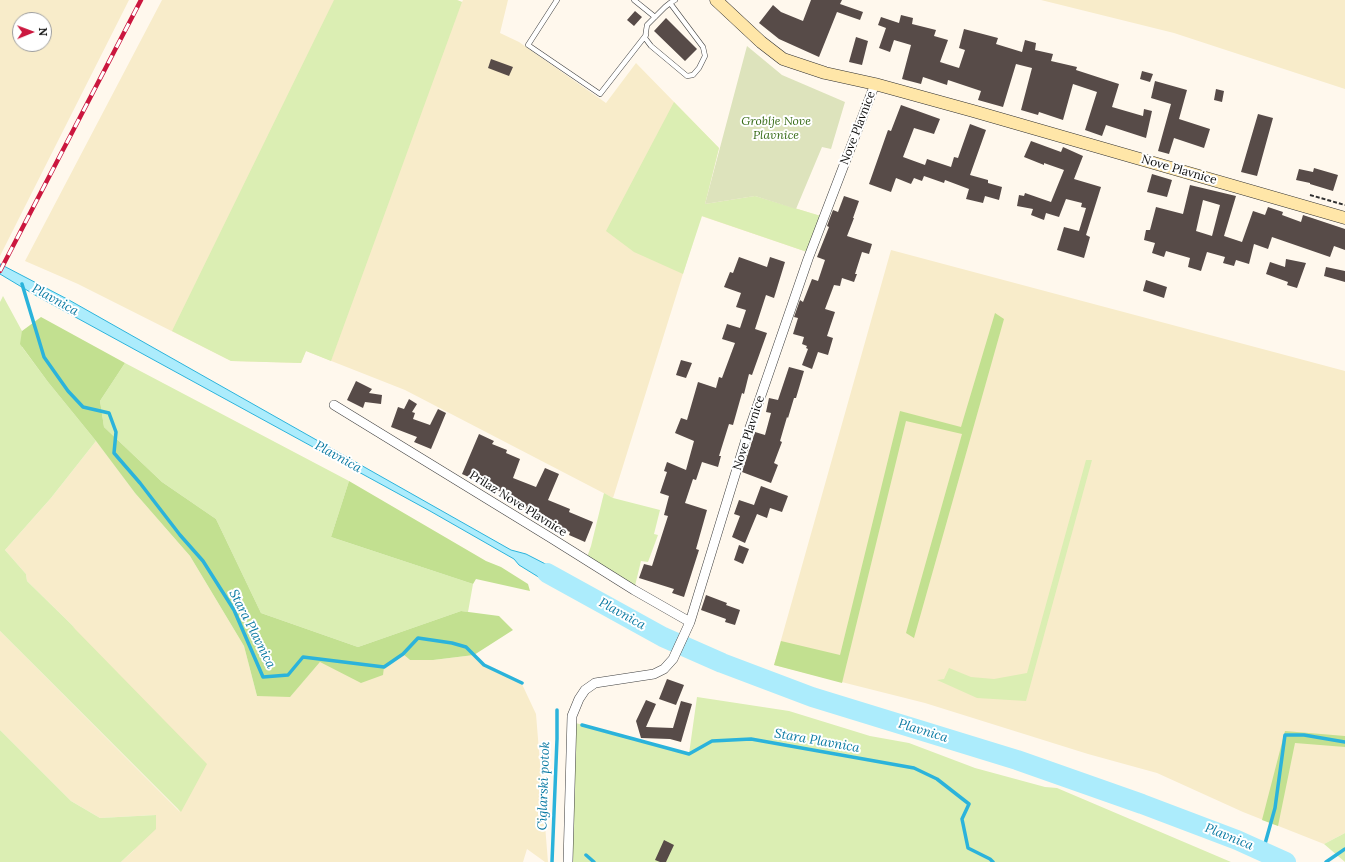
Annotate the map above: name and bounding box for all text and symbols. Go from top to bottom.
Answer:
north arrow [12,12,52,52]
text: N [36,27,50,36]
street label: Nove Plavnice [837,89,879,167]
park label: Groblje Nove Plavnice [741,115,811,143]
street label: Nove Plavnice [1140,152,1218,188]
water label: Plavnica [29,281,81,319]
street label: Nove Plavnice [730,394,768,472]
water label: Plavnica [312,438,364,476]
street label: Prilaz Nove Plavnice [467,468,569,540]
water label: Stara Plavnica [225,587,279,671]
water label: Plavnica [596,595,648,633]
water label: Plavnica [896,716,950,746]
water label: Stara Plavnica [773,726,861,756]
water label: Ciglarski potok [535,741,553,831]
water label: Plavnica [1202,820,1256,854]

